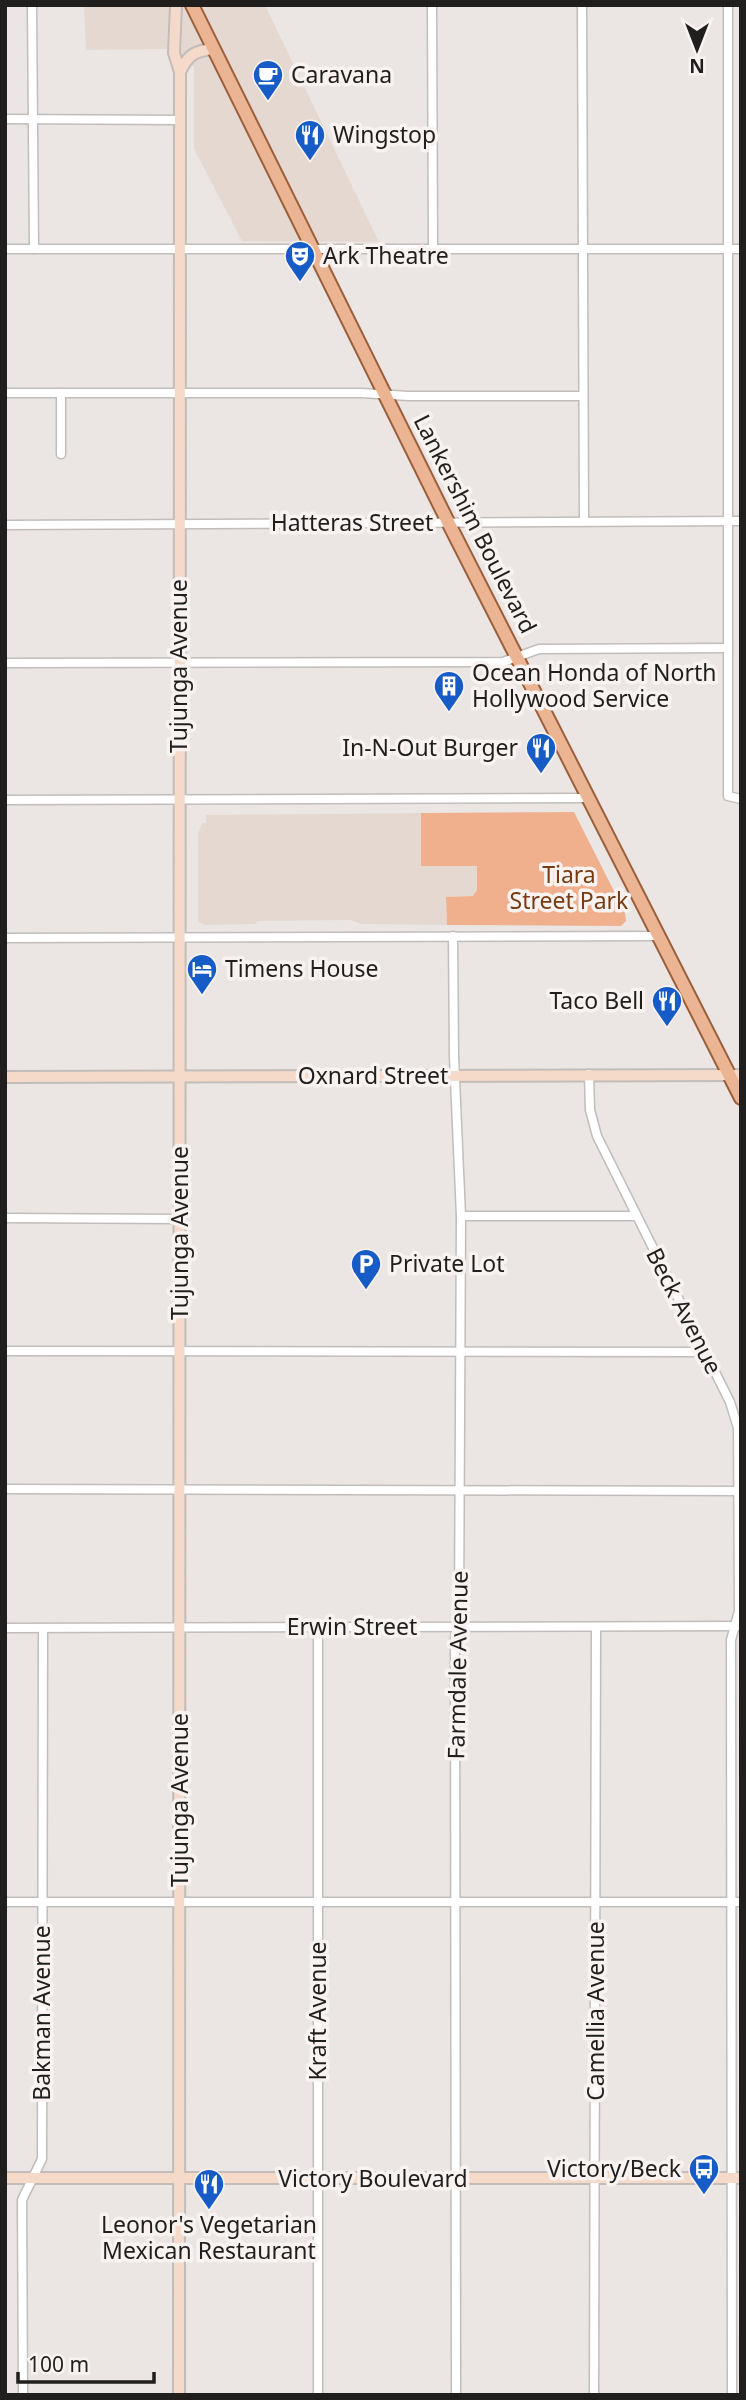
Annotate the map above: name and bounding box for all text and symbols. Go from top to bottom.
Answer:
north arrow [662,14,732,84]
text: N [689,53,705,79]
cafe icon: Caravana [251,58,285,102]
place label: Caravana [291,58,392,90]
restaurant icon: Wingstop [293,118,327,162]
place label: Wingstop [333,118,436,150]
theatre icon: Ark Theatre [283,239,317,283]
place label: Ark Theatre [323,239,449,271]
street label: Lankershim Boulevard [407,409,545,639]
street label: Hatteras Street [271,506,433,538]
street label: Tujunga Avenue [162,579,194,753]
place label: Ocean Honda of North Hollywood Service [472,656,717,714]
building icon: Ocean Honda of North Hollywood Service [432,669,466,713]
place label: In-N-Out Burger [342,731,519,763]
restaurant icon: In-N-Out Burger [524,731,558,775]
park label: Tiara Street Park [510,858,629,916]
hotel icon: Timens House [185,952,219,996]
place label: Timens House [225,952,379,984]
place label: Taco Bell [549,984,644,1016]
restaurant icon: Taco Bell [650,984,684,1028]
street label: Oxnard Street [298,1059,448,1091]
street label: Tujunga Avenue [163,1146,195,1320]
street label: Beck Avenue [639,1242,730,1379]
parking icon: Private Lot [349,1247,383,1291]
place label: Private Lot [389,1247,504,1279]
street label: Farmdale Avenue [439,1570,475,1760]
street label: Erwin Street [287,1610,417,1642]
street label: Tujunga Avenue [163,1713,195,1887]
street label: Camellia Avenue [579,1921,611,2101]
street label: Bakman Avenue [25,1925,57,2101]
street label: Kraft Avenue [301,1941,333,2081]
place label: Victory/Beck [547,2152,682,2184]
bus stop icon: Victory/Beck [687,2152,721,2196]
street label: Victory Boulevard [278,2162,468,2194]
restaurant icon: Leonor's Vegetarian Mexican Restaurant [192,2167,226,2211]
place label: Leonor's Vegetarian Mexican Restaurant [101,2208,317,2266]
scale bar [18,2340,154,2384]
text: 100 m [28,2350,89,2378]

